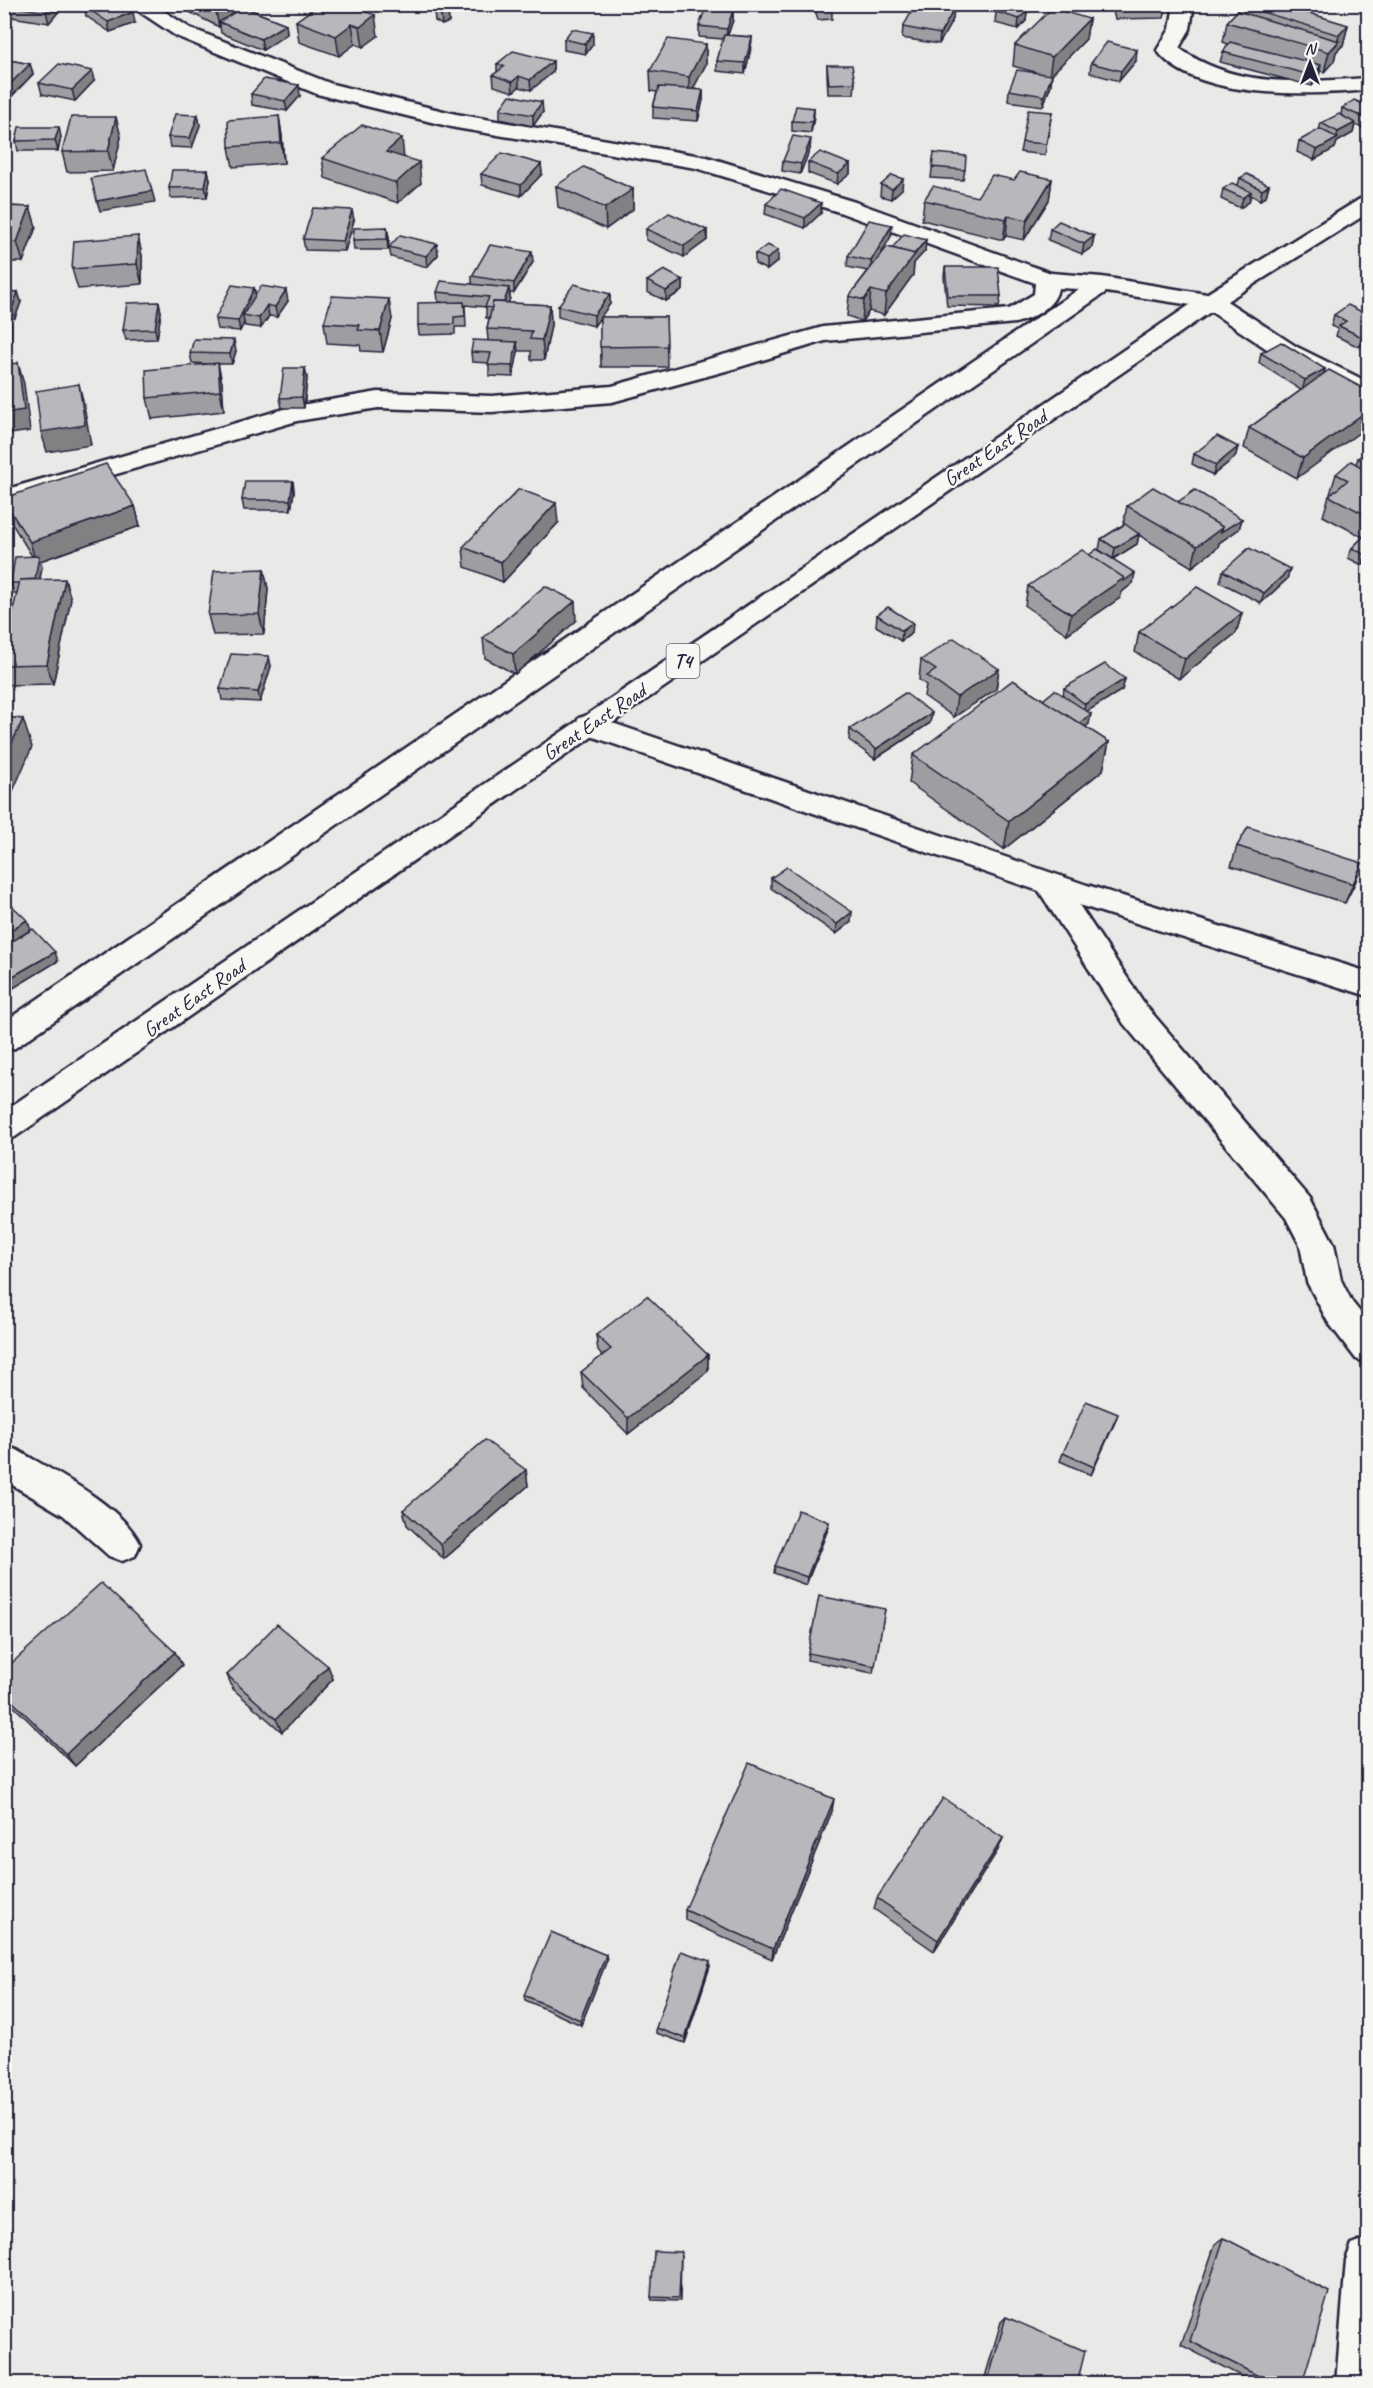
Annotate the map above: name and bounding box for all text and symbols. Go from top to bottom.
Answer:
north arrow [1280,33,1340,93]
text: N [1305,39,1318,59]
street label: Great East Road [938,402,1055,492]
road number: T4 [666,644,700,678]
street label: Great East Road [537,676,654,766]
street label: Great East Road [138,951,253,1043]

